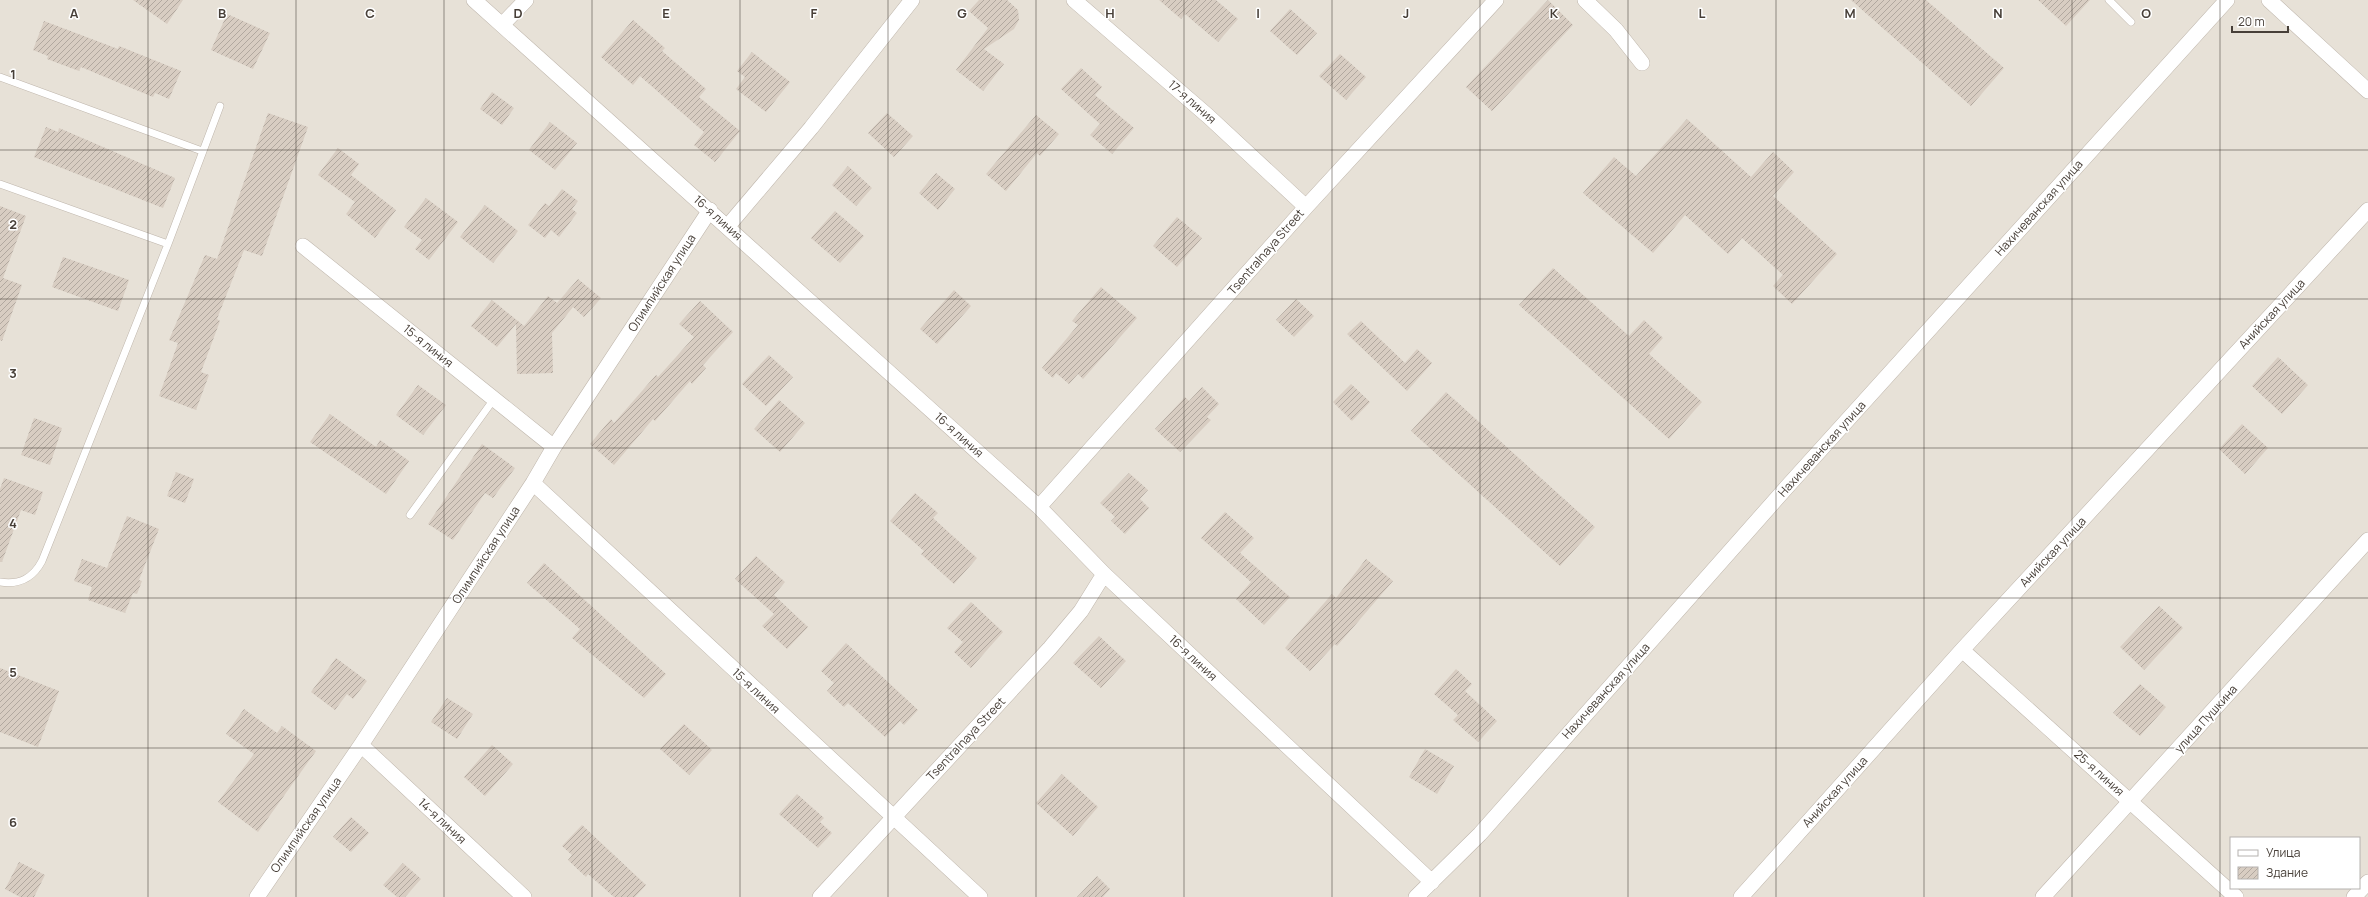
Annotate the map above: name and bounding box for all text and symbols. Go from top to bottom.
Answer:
text: A [70,4,79,22]
text: B [218,4,226,22]
text: C [365,4,375,22]
text: D [513,4,523,22]
text: E [662,4,670,22]
text: F [811,4,818,22]
text: G [957,4,967,22]
text: H [1105,4,1115,22]
text: I [1256,4,1260,22]
text: J [1403,4,1409,22]
text: K [1550,4,1559,22]
text: L [1699,4,1706,22]
text: M [1844,4,1856,22]
text: N [1993,4,2003,22]
text: O [2141,4,2151,22]
scale bar [2232,8,2288,34]
text: 20 m [2238,13,2265,30]
text: 1 [10,65,16,83]
street label: 17-я линия [1165,76,1220,127]
street label: Нахичеванская улица [1991,156,2086,259]
street label: 16-я линия [690,191,746,244]
street label: Tsentralnaya Street [1223,205,1308,298]
text: 2 [9,215,17,233]
street label: Олимпийская улица [624,231,700,335]
street label: Анийская улица [2235,275,2309,353]
street label: 15-я линия [400,320,457,371]
text: 3 [9,364,17,382]
street label: Нахичеванская улица [1774,397,1869,500]
street label: 16-я линия [931,408,987,461]
street label: Олимпийская улица [448,503,524,607]
street label: Анийская улица [2016,513,2090,591]
text: 4 [9,514,17,532]
street label: 16-я линия [1165,631,1221,684]
street label: Нахичеванская улица [1558,639,1653,742]
text: 5 [9,663,17,681]
street label: 15-я линия [729,664,784,717]
street label: улица Пушкина [2170,681,2241,757]
street label: Tsentralnaya Street [922,693,1009,784]
street label: 25-я линия [2071,746,2128,800]
street label: Анийская улица [1798,752,1871,831]
street label: Олимпийская улица [266,773,345,876]
street label: 14-я линия [415,794,470,847]
text: 6 [9,813,17,831]
legend [2230,837,2360,889]
text: Улица [2266,844,2300,861]
text: Здание [2266,864,2308,881]

